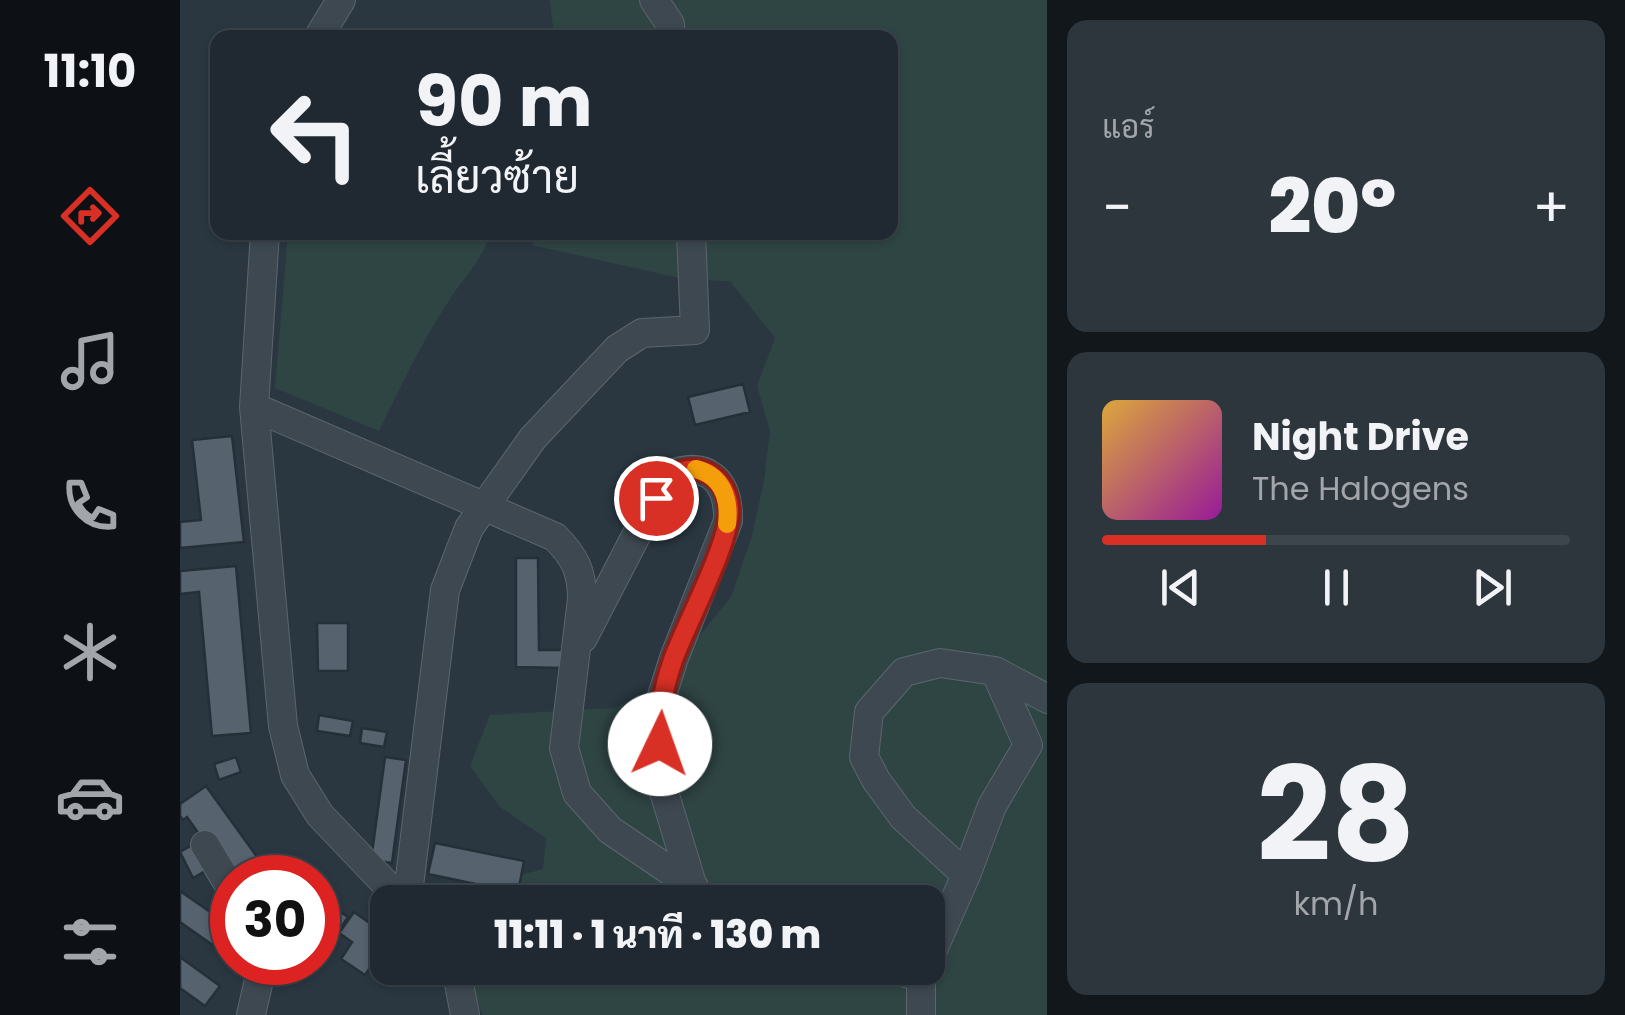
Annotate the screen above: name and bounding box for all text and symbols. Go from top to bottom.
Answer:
text: 11:10 [44,40,136,103]
text: 90 m [415,52,593,151]
icon: left [250,70,380,200]
text: แอร์ [1102,104,1155,149]
text: เลี้ยวซ้าย [415,146,579,209]
text: 20° [1268,154,1396,259]
text: − [1102,169,1132,246]
text: + [1532,169,1570,246]
icon: directions [55,181,125,251]
icon: music [55,326,125,396]
text: Night Drive [1252,410,1469,463]
pin [614,456,699,541]
text: The Halogens [1252,466,1469,511]
icon: phone [55,471,125,541]
icon: arrive [629,471,684,526]
icon: previous [1153,560,1208,615]
icon: pause [1309,560,1364,615]
icon: next [1465,560,1520,615]
icon: climate [55,617,125,687]
position arrow [608,692,712,796]
text: 28 [1257,723,1415,906]
icon: car [55,762,125,832]
speed limit sign: 30 [210,855,340,985]
text: km/h [1293,881,1379,926]
icon: filters [55,907,125,977]
text: 11:11 · 1 นาที · 130 m [494,908,821,961]

